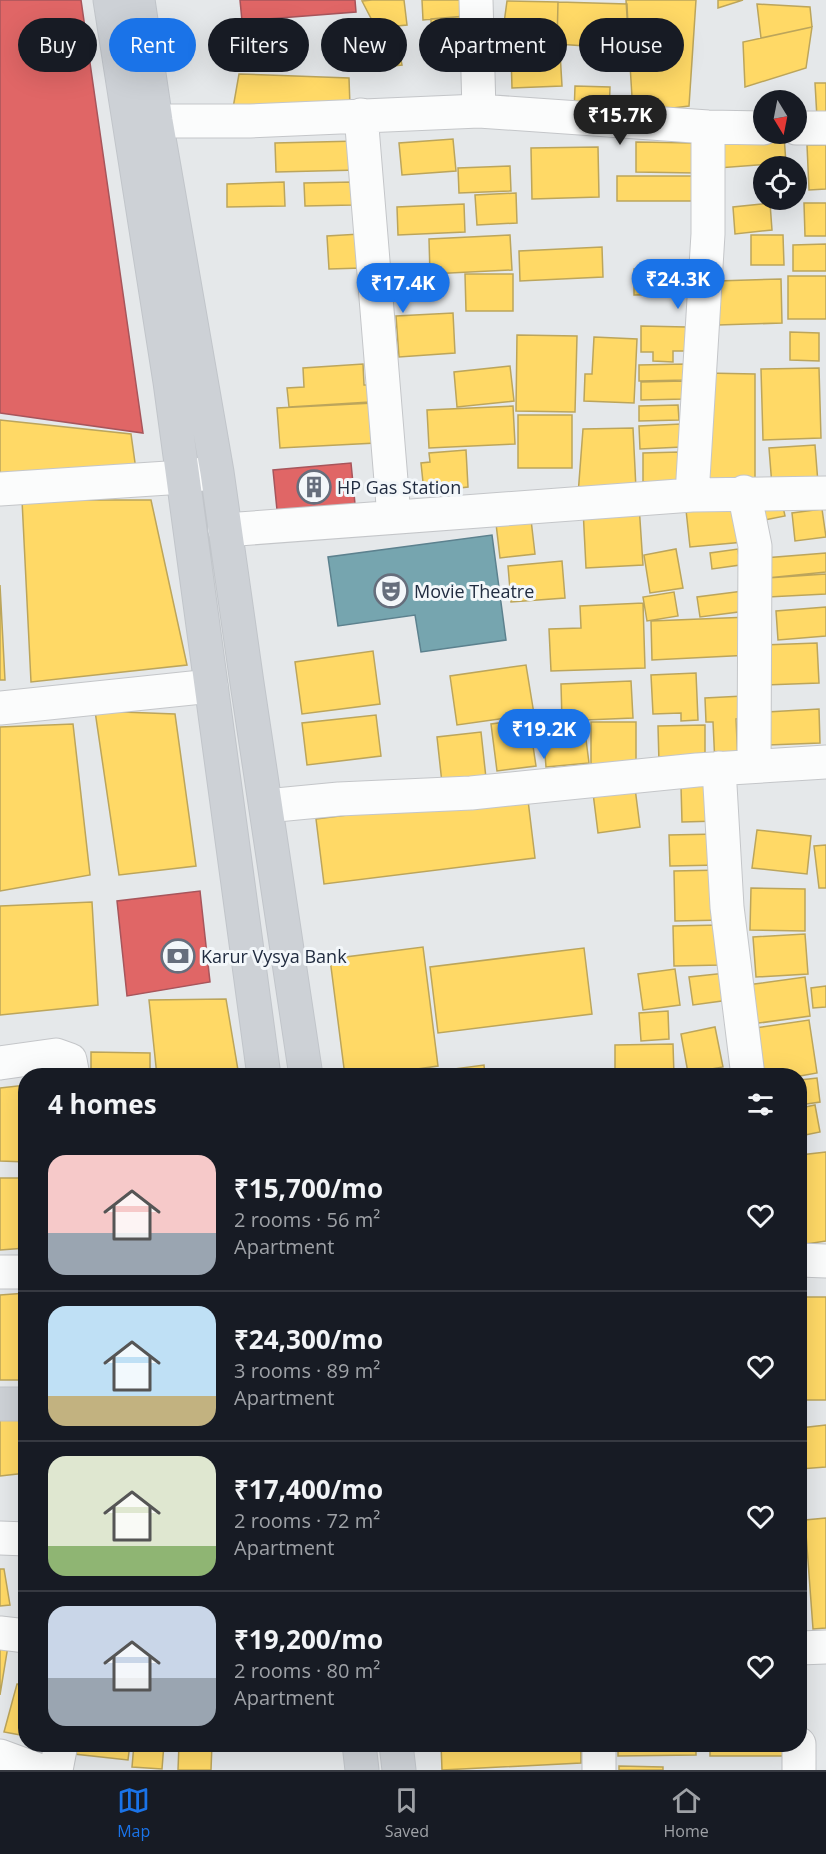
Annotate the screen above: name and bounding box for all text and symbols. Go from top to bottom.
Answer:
chip: Buy [18,18,97,72]
chip: Rent [109,18,196,72]
chip: Filters [208,18,309,72]
chip: New [321,18,407,72]
chip: Apartment [419,18,567,72]
chip: House [579,18,684,72]
north arrow [753,90,807,144]
map controls [753,90,807,210]
pin: ₹15.7K [571,95,669,146]
text: ₹15.7K [588,101,652,128]
button: locate [753,156,807,210]
pin: ₹24.3K [629,259,727,310]
pin: ₹17.4K [354,263,452,314]
text: ₹24.3K [646,265,710,292]
text: ₹17.4K [371,269,435,296]
building icon: HP Gas Station [296,469,332,505]
place label: HP Gas Station [337,475,461,499]
theatre icon: Movie Theatre [373,573,409,609]
place label: Movie Theatre [414,579,534,603]
pin: ₹19.2K [495,709,593,760]
text: ₹19.2K [512,715,576,742]
bank icon: Karur Vysya Bank [160,938,196,974]
place label: Karur Vysya Bank [201,944,347,968]
text: 4 homes [48,1086,157,1122]
icon: filters [744,1088,777,1121]
text: ₹15,700/mo [234,1170,383,1206]
icon: home [96,1179,168,1251]
icon: heart [744,1199,777,1232]
text: 2 rooms · 56 m² [234,1206,380,1233]
text: Apartment [234,1233,334,1260]
text: ₹24,300/mo [234,1321,383,1357]
icon: home [96,1330,168,1402]
icon: heart [744,1350,777,1383]
text: 3 rooms · 89 m² [234,1357,380,1384]
text: Apartment [234,1384,334,1411]
text: ₹17,400/mo [234,1471,383,1507]
icon: home [96,1480,168,1552]
icon: heart [744,1500,777,1533]
text: 2 rooms · 72 m² [234,1507,380,1534]
text: Apartment [234,1534,334,1561]
text: ₹19,200/mo [234,1621,383,1657]
icon: home [96,1630,168,1702]
icon: heart [744,1650,777,1683]
text: 2 rooms · 80 m² [234,1657,380,1684]
text: Apartment [234,1684,334,1711]
tab: Map [117,1784,150,1842]
tab: Saved [385,1784,429,1842]
tab: Home [664,1784,709,1842]

